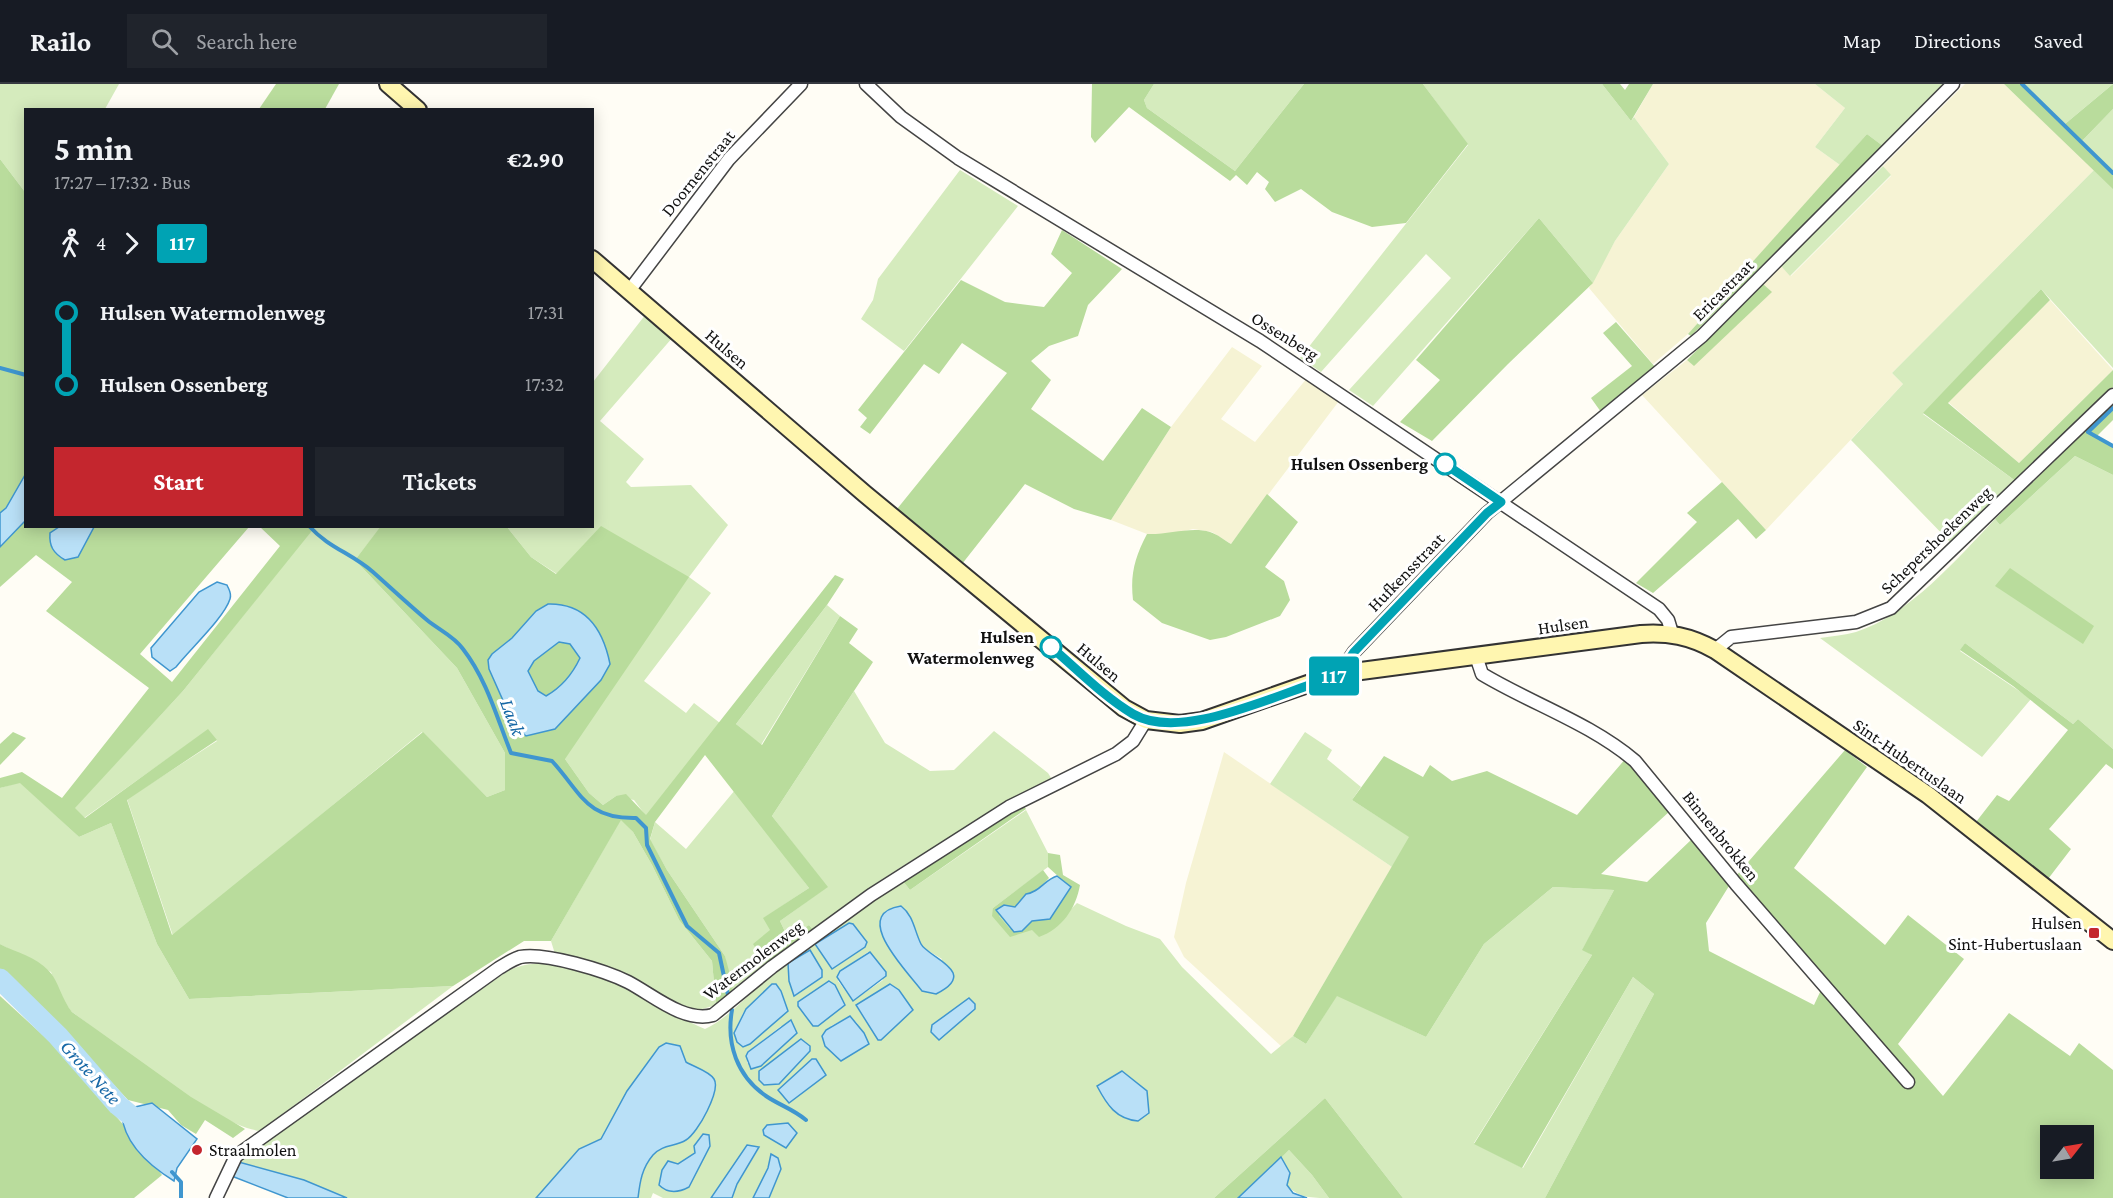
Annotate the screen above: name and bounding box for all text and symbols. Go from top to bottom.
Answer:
search box [127,14,547,68]
icon: search [148,25,181,58]
text: Railo [30,26,91,57]
text: Search here [196,29,297,54]
text: Map [1843,29,1881,53]
text: Directions [1914,29,2001,53]
text: Saved [2034,29,2083,53]
street label: Doornenstraat [657,125,740,220]
text: 5 min [54,130,133,167]
text: €2.90 [507,147,564,172]
text: 17:27 – 17:32 · Bus [54,171,191,193]
icon: walk [54,227,87,260]
icon: forward [115,227,148,260]
text: 117 [169,231,195,255]
text: 4 [96,232,106,254]
street label: Ericastraat [1688,254,1759,325]
text: Hulsen Watermolenweg [100,300,325,325]
text: 17:31 [528,301,564,323]
street label: Ossenberg [1248,307,1323,365]
street label: Hulsen [701,325,753,373]
text: Hulsen Ossenberg [100,372,268,397]
text: 17:32 [525,373,564,395]
button: Start [54,447,303,516]
button: Tickets [315,447,564,516]
marker: Hulsen Ossenberg [1434,453,1456,475]
place label: Hulsen Ossenberg [1291,454,1428,474]
street label: Schepershoekenweg [1876,482,1996,598]
street label: Hufkensstraat [1364,528,1449,615]
street label: Hulsen [1536,612,1590,638]
place label: Hulsen Watermolenweg [906,627,1035,668]
marker: Hulsen Watermolenweg [1040,636,1062,658]
street label: Hulsen [1073,638,1125,686]
line badge: 117 [1300,656,1368,696]
text: 117 [1321,664,1347,688]
water label: Laak [496,696,530,740]
street label: Sint-Hubertuslaan [1849,714,1971,808]
street label: Binnenbrokken [1679,787,1764,885]
place label: Hulsen Sint-Hubertuslaan [1948,913,2082,954]
street label: Watermolenweg [699,916,807,1004]
marker: Hulsen Sint-Hubertuslaan [2087,926,2101,940]
water label: Grote Nete [56,1035,126,1109]
north arrow [2040,1125,2094,1179]
map controls [2040,1125,2094,1179]
place label: Straalmolen [209,1140,297,1160]
marker: Straalmolen [190,1143,204,1157]

